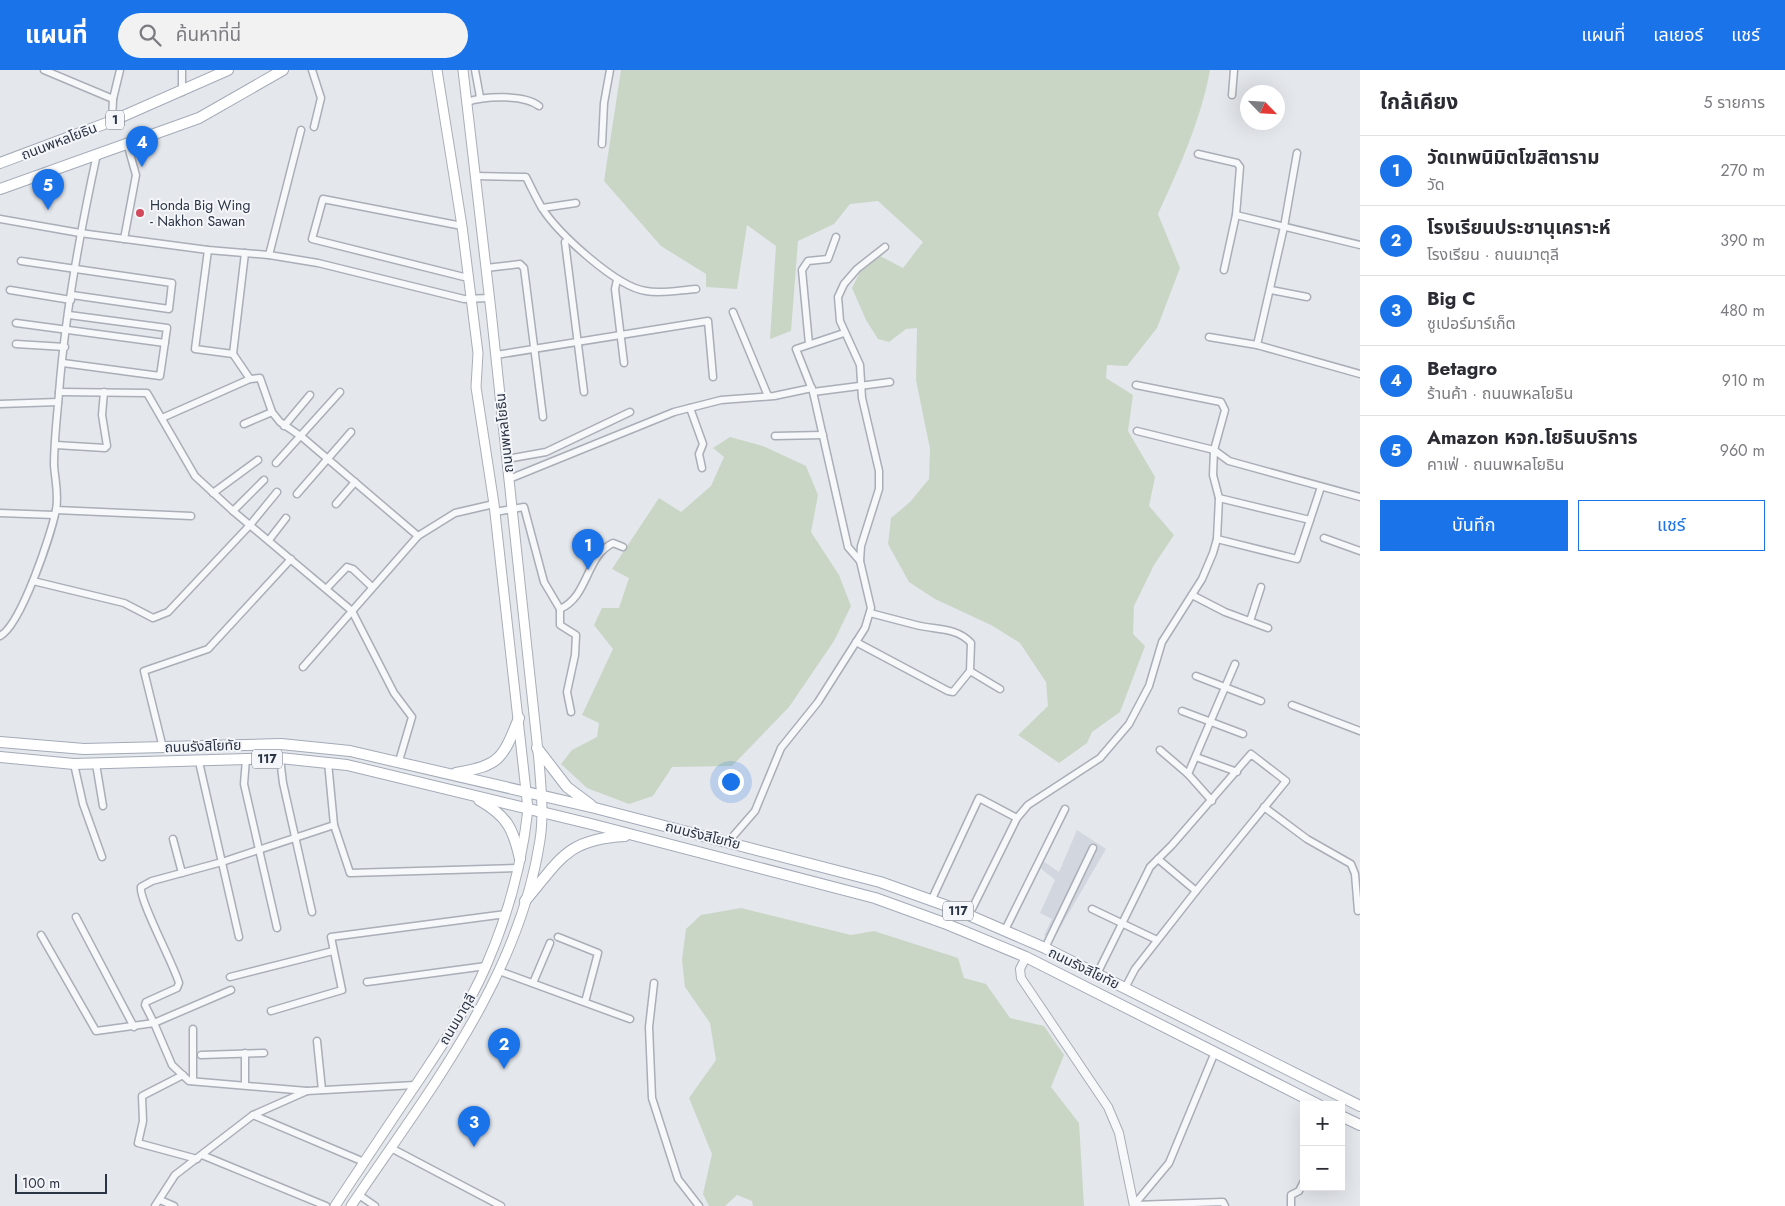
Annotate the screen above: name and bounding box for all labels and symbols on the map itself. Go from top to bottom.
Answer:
north arrow [1240,85,1285,130]
road number: 1 [106,110,124,130]
street label: ถนนพหลโยธิน [18,117,100,165]
pin: 4 [126,126,158,167]
pin: 5 [32,169,64,210]
place label: Honda Big Wing - Nakhon Sawan [150,195,250,231]
marker: Honda Big Wing - Nakhon Sawan [134,207,146,219]
street label: ถนนพหลโยธิน [490,392,518,474]
pin: 1 [572,529,604,570]
street label: ถนนรังสิโยทัย [164,735,242,757]
road number: 117 [252,750,282,769]
your location [718,769,744,795]
street label: ถนนรังสิโยทัย [663,816,743,854]
road number: 117 [943,901,973,920]
street label: ถนนรังสิโยทัย [1045,942,1123,994]
street label: ถนนมาตุลี [434,990,480,1048]
pin: 2 [488,1028,520,1069]
pin: 3 [458,1106,490,1147]
scale bar [15,1171,108,1194]

